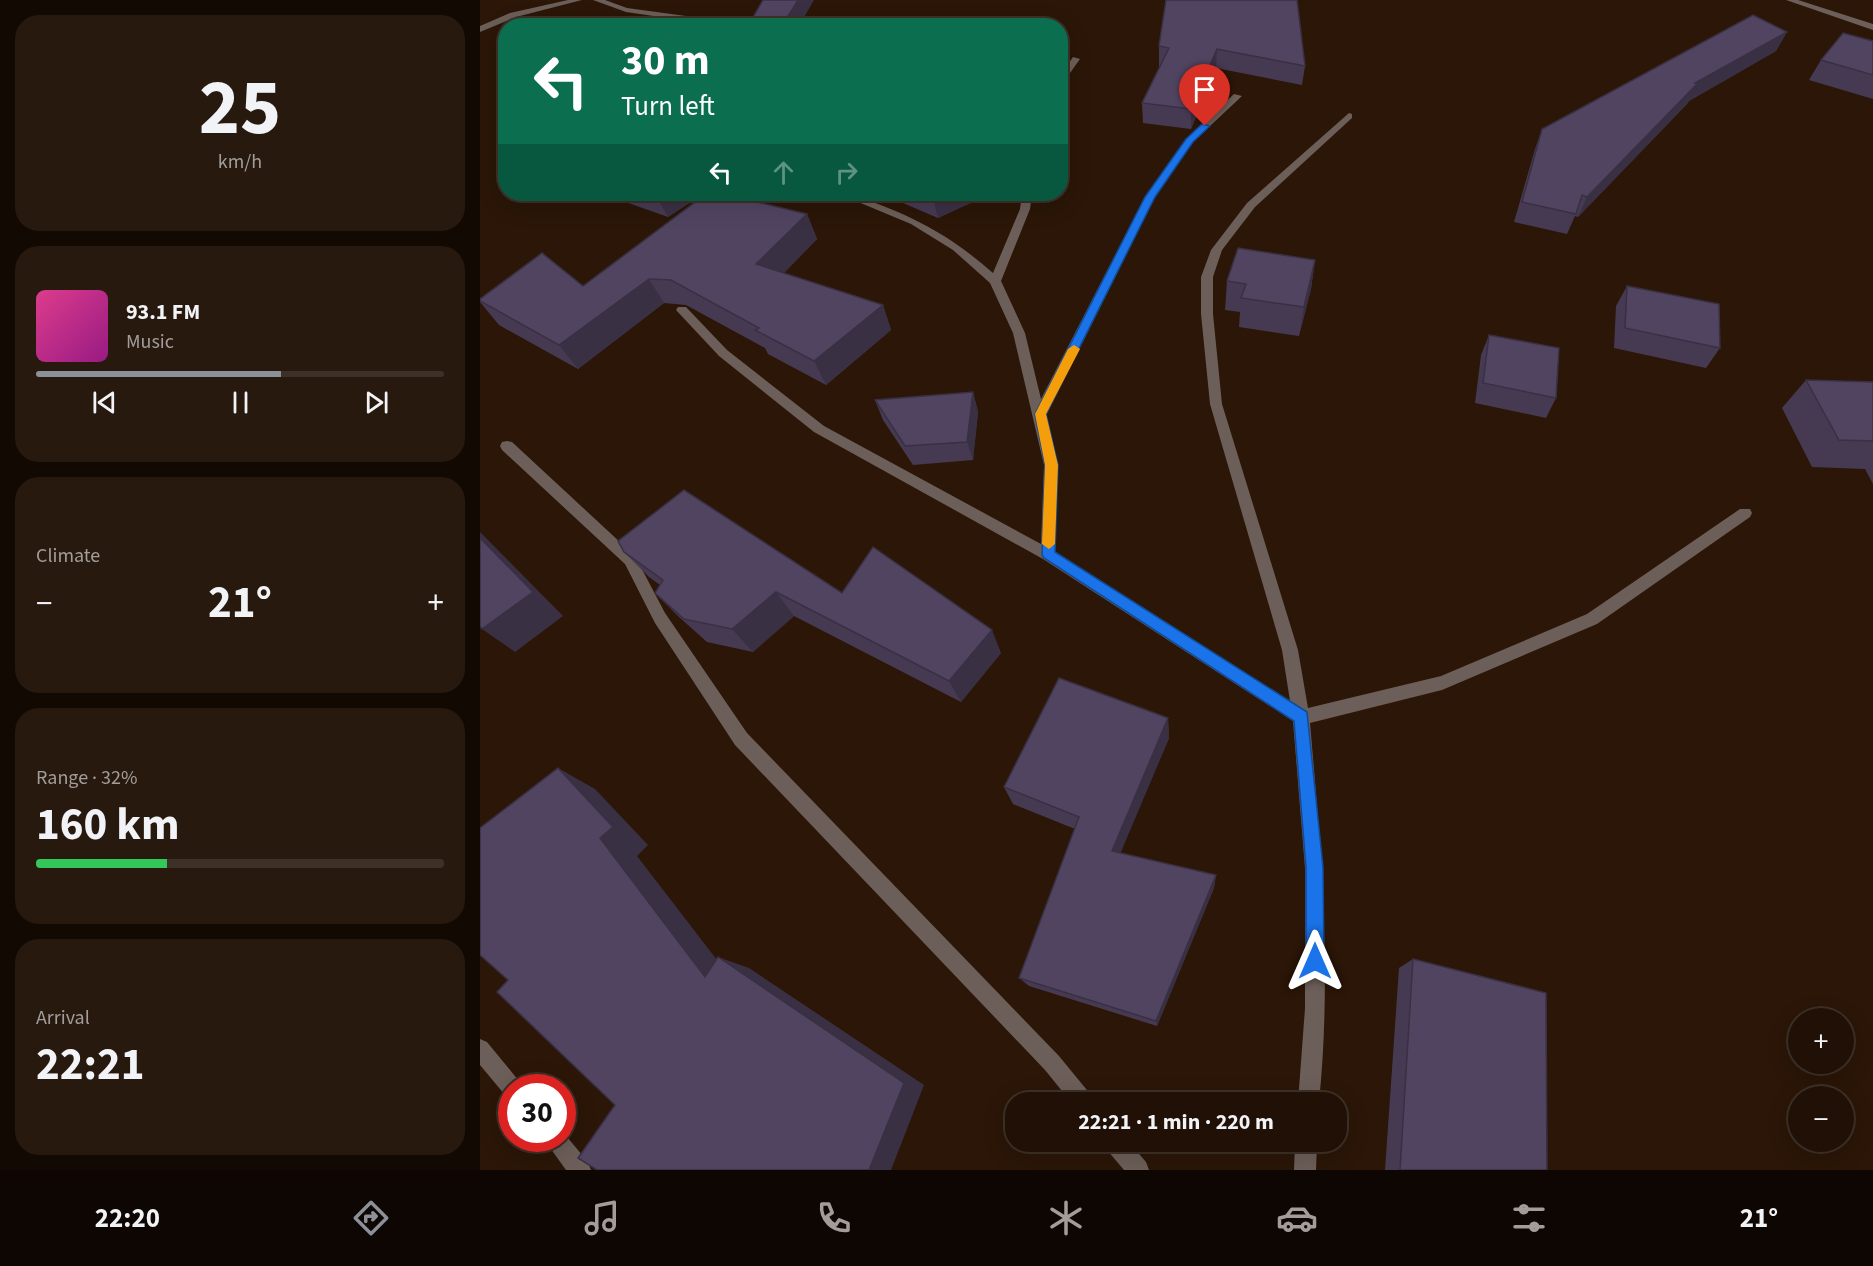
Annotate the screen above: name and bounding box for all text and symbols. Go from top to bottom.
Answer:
text: 30 m [621,31,710,91]
icon: left [522,42,600,120]
text: 25 [199,53,281,164]
pin [1179,64,1230,126]
icon: arrive [1188,73,1221,106]
text: Turn left [621,87,715,126]
text: km/h [218,148,262,176]
icon: left [704,156,737,189]
icon: ahead [767,156,800,189]
icon: right [830,156,863,189]
text: 93.1 FM [126,296,200,328]
text: Music [126,328,174,356]
icon: previous [88,386,121,419]
icon: pause [224,386,257,419]
icon: next [360,386,393,419]
text: Climate [36,542,100,570]
text: 21° [208,571,272,635]
text: − [36,580,52,627]
text: + [428,580,444,627]
text: Range · 32% [36,764,137,792]
text: 160 km [36,793,180,857]
position arrow [1283,929,1347,993]
text: Arrival [36,1004,90,1032]
map controls [1788,1008,1854,1152]
button: + [1788,1008,1854,1074]
text: 22:21 [36,1033,145,1097]
speed limit sign: 30 [498,1074,576,1152]
button: − [1788,1086,1854,1152]
text: 22:21 · 1 min · 220 m [1078,1106,1274,1138]
icon: directions [350,1197,392,1239]
icon: music [581,1197,623,1239]
icon: phone [813,1197,855,1239]
icon: climate [1045,1197,1087,1239]
icon: car [1276,1197,1318,1239]
icon: filters [1508,1197,1550,1239]
text: 22:20 [95,1199,160,1238]
text: 21° [1740,1199,1778,1238]

